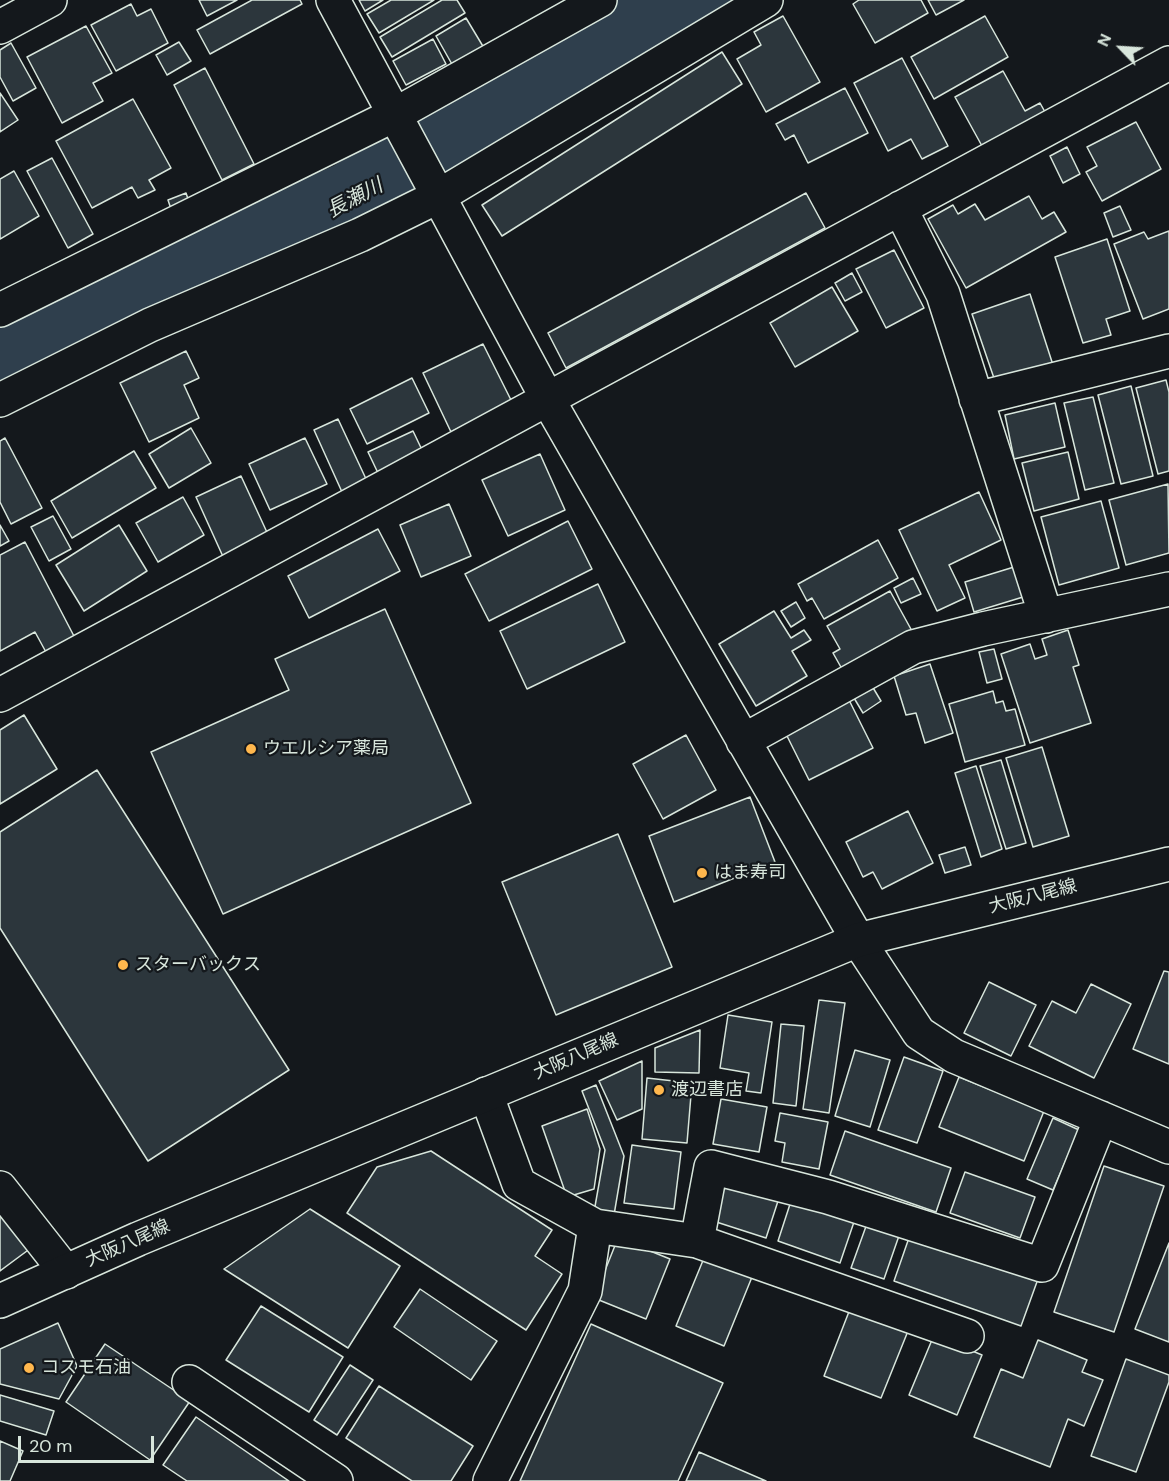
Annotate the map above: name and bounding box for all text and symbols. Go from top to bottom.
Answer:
north arrow [1091,18,1151,78]
text: N [1092,30,1116,50]
water label: 長瀬川 [323,174,387,224]
place label: ウエルシア薬局 [263,738,389,760]
marker: ウエルシア薬局 [244,742,258,756]
place label: はま寿司 [714,862,786,884]
marker: はま寿司 [695,866,709,880]
street label: 大阪八尾線 [987,876,1079,918]
place label: スターバックス [135,954,261,976]
marker: スターバックス [116,958,130,972]
street label: 大阪八尾線 [530,1029,622,1085]
place label: 渡辺書店 [671,1079,743,1101]
marker: 渡辺書店 [652,1083,666,1097]
street label: 大阪八尾線 [82,1216,174,1272]
place label: コスモ石油 [41,1357,131,1379]
marker: コスモ石油 [22,1361,36,1375]
scale bar [21,1424,158,1462]
text: 20 m [29,1434,72,1458]

